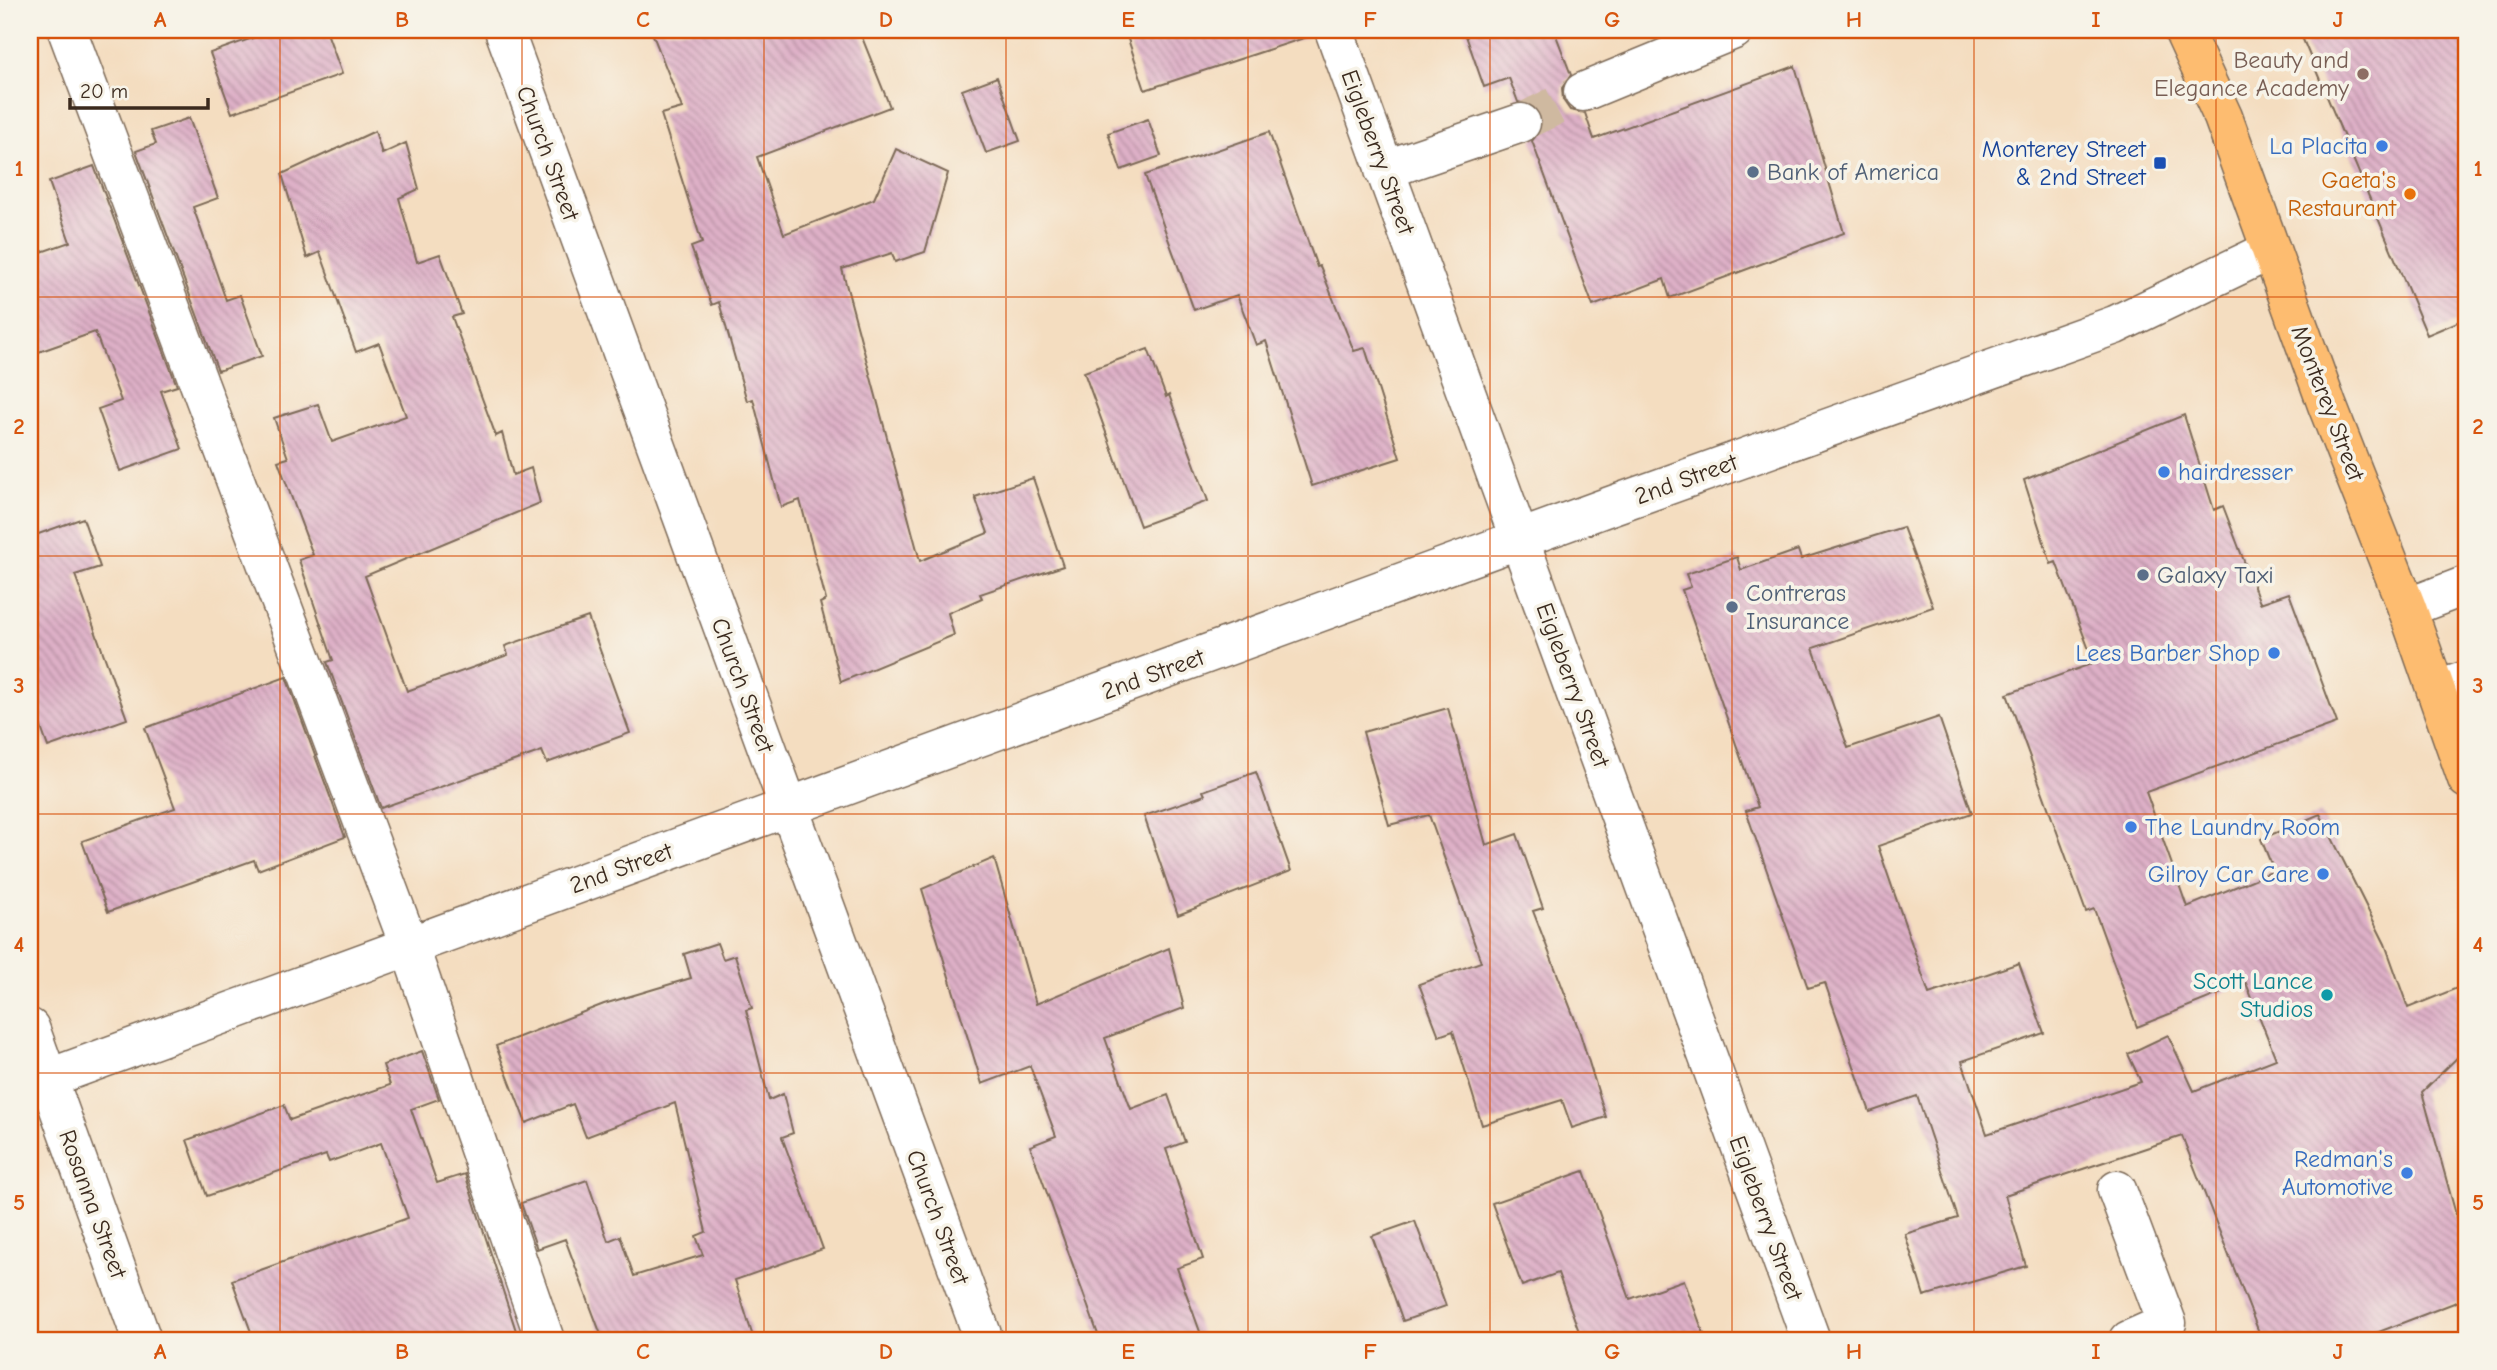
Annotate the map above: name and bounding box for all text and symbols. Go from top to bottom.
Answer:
text: A [154,6,167,33]
text: B [395,6,409,33]
text: C [636,6,650,33]
text: D [879,6,893,33]
text: E [1121,6,1135,33]
text: F [1363,6,1377,33]
text: G [1604,6,1620,33]
text: H [1846,6,1862,33]
text: I [2091,6,2101,33]
text: J [2333,6,2344,33]
place label: Beauty and Elegance Academy [2154,46,2349,102]
scale bar [70,66,208,110]
street label: Eigleberry Street [1335,66,1421,239]
marker: Beauty and Elegance Academy [2355,66,2371,82]
text: 20 m [80,79,128,103]
street label: Church Street [511,82,586,225]
place label: La Placita [2269,132,2368,160]
place label: Monterey Street & 2nd Street [1982,135,2147,191]
marker: La Placita [2374,138,2390,154]
text: 1 [14,155,24,182]
marker: Monterey Street & 2nd Street [2152,155,2168,171]
text: 1 [2473,155,2483,182]
place label: Bank of America [1767,158,1939,186]
marker: Bank of America [1745,164,1761,180]
place label: Gaeta's Restaurant [2288,166,2397,222]
marker: Gaeta's Restaurant [2402,186,2418,202]
street label: Monterey Street [2286,321,2371,486]
text: 2 [13,413,25,440]
text: 2 [2472,413,2484,440]
street label: 2nd Street [1631,447,1742,510]
place label: hairdresser [2178,458,2293,486]
marker: hairdresser [2156,464,2172,480]
place label: Galaxy Taxi [2157,561,2274,589]
marker: Galaxy Taxi [2135,567,2151,583]
place label: Contreras Insurance [1746,579,1849,635]
street label: Eigleberry Street [1530,599,1616,772]
marker: Contreras Insurance [1724,599,1740,615]
street label: Church Street [706,614,781,757]
place label: Lees Barber Shop [2076,639,2260,667]
street label: 2nd Street [1098,642,1209,705]
marker: Lees Barber Shop [2266,645,2282,661]
text: 3 [13,672,25,699]
text: 3 [2472,672,2484,699]
place label: The Laundry Room [2145,813,2340,841]
marker: The Laundry Room [2123,819,2139,835]
street label: 2nd Street [566,836,677,899]
place label: Gilroy Car Care [2148,860,2309,888]
marker: Gilroy Car Care [2315,866,2331,882]
text: 4 [14,931,25,958]
text: 4 [2473,931,2484,958]
place label: Scott Lance Studios [2193,967,2313,1023]
marker: Scott Lance Studios [2319,987,2335,1003]
street label: Rosanna Street [53,1126,133,1283]
street label: Eigleberry Street [1723,1132,1809,1305]
place label: Redman's Automotive [2282,1145,2393,1201]
street label: Church Street [901,1146,976,1289]
marker: Redman's Automotive [2399,1165,2415,1181]
text: 5 [13,1189,25,1216]
text: 5 [2472,1189,2484,1216]
text: A [154,1338,167,1365]
text: B [395,1338,409,1365]
text: C [636,1338,650,1365]
text: D [879,1338,893,1365]
text: E [1121,1338,1135,1365]
text: F [1363,1338,1377,1365]
text: G [1604,1338,1620,1365]
text: H [1846,1338,1862,1365]
text: I [2091,1338,2101,1365]
text: J [2333,1338,2344,1365]

